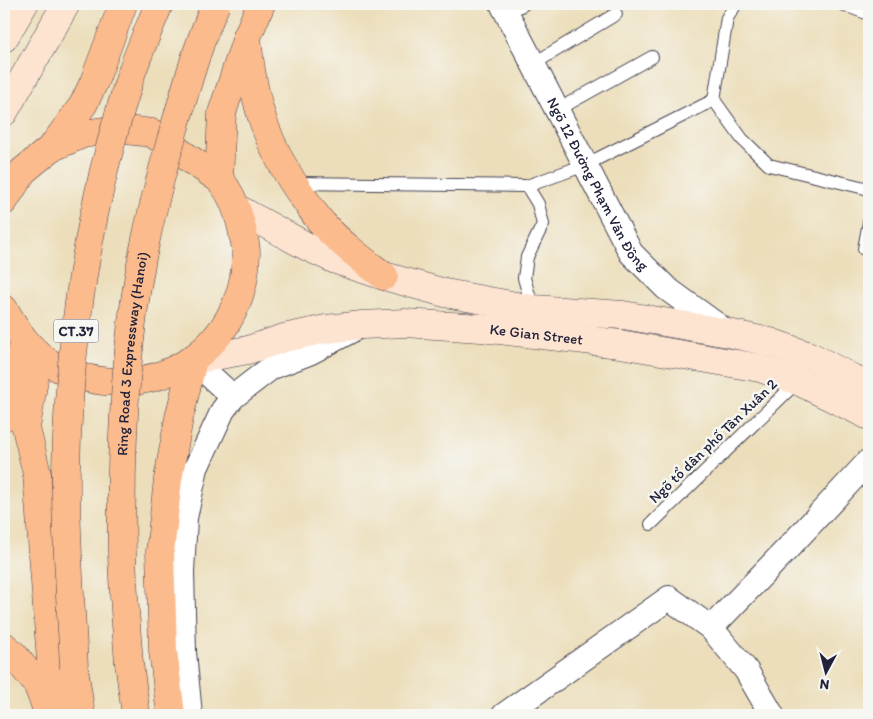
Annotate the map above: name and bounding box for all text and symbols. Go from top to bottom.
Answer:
street label: Ngõ 12 Đường Phạm Văn Đồng [543,94,653,275]
street label: Ring Road 3 Expressway (Hanoi) [113,250,152,456]
road number: CT.37 [54,320,98,342]
street label: Ke Gian Street [489,320,584,349]
street label: Ngõ tổ dân phố Tân Xuân 2 [645,375,781,507]
north arrow [800,646,850,696]
text: N [819,675,830,693]

